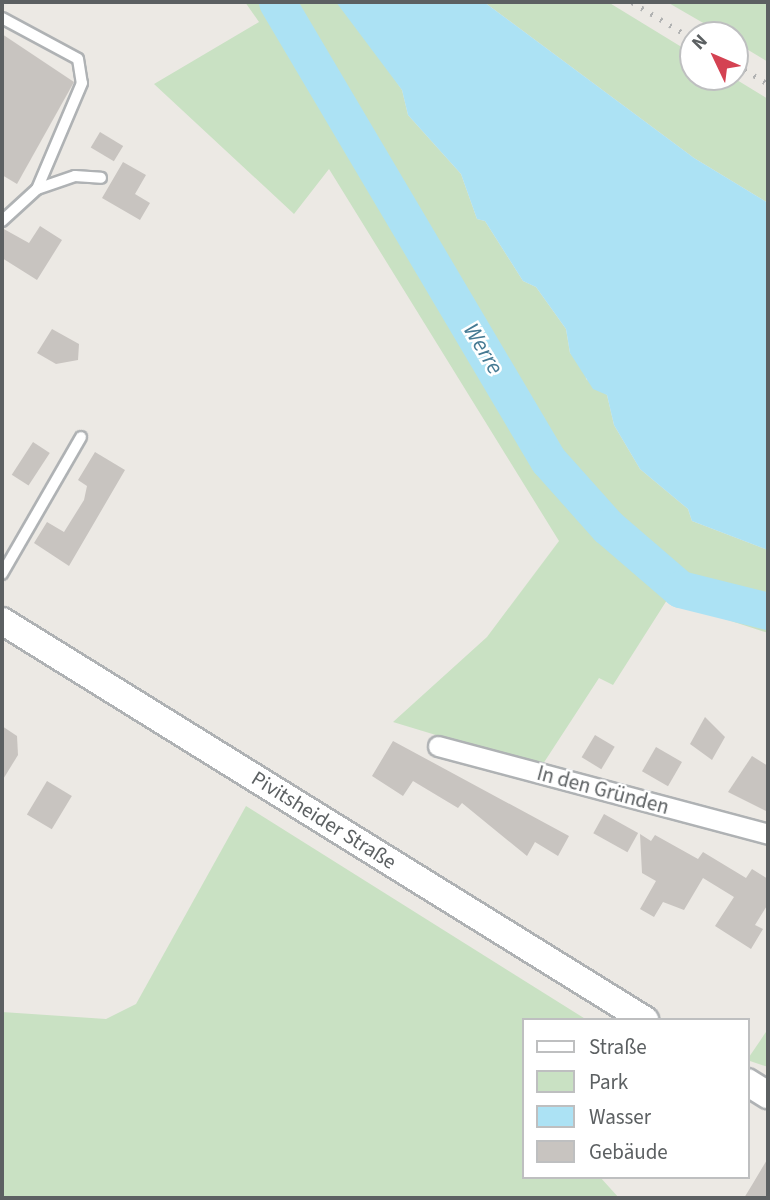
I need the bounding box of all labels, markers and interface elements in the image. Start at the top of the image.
north arrow [679,21,749,91]
text: N [686,29,714,56]
water label: Werre [457,318,509,380]
street label: In den Gründen [534,760,672,820]
street label: Pivitsheider Straße [247,765,401,875]
legend [522,1018,749,1179]
text: Straße [589,1032,647,1062]
text: Park [589,1067,628,1097]
text: Wasser [589,1102,651,1132]
text: Gebäude [589,1137,668,1167]

